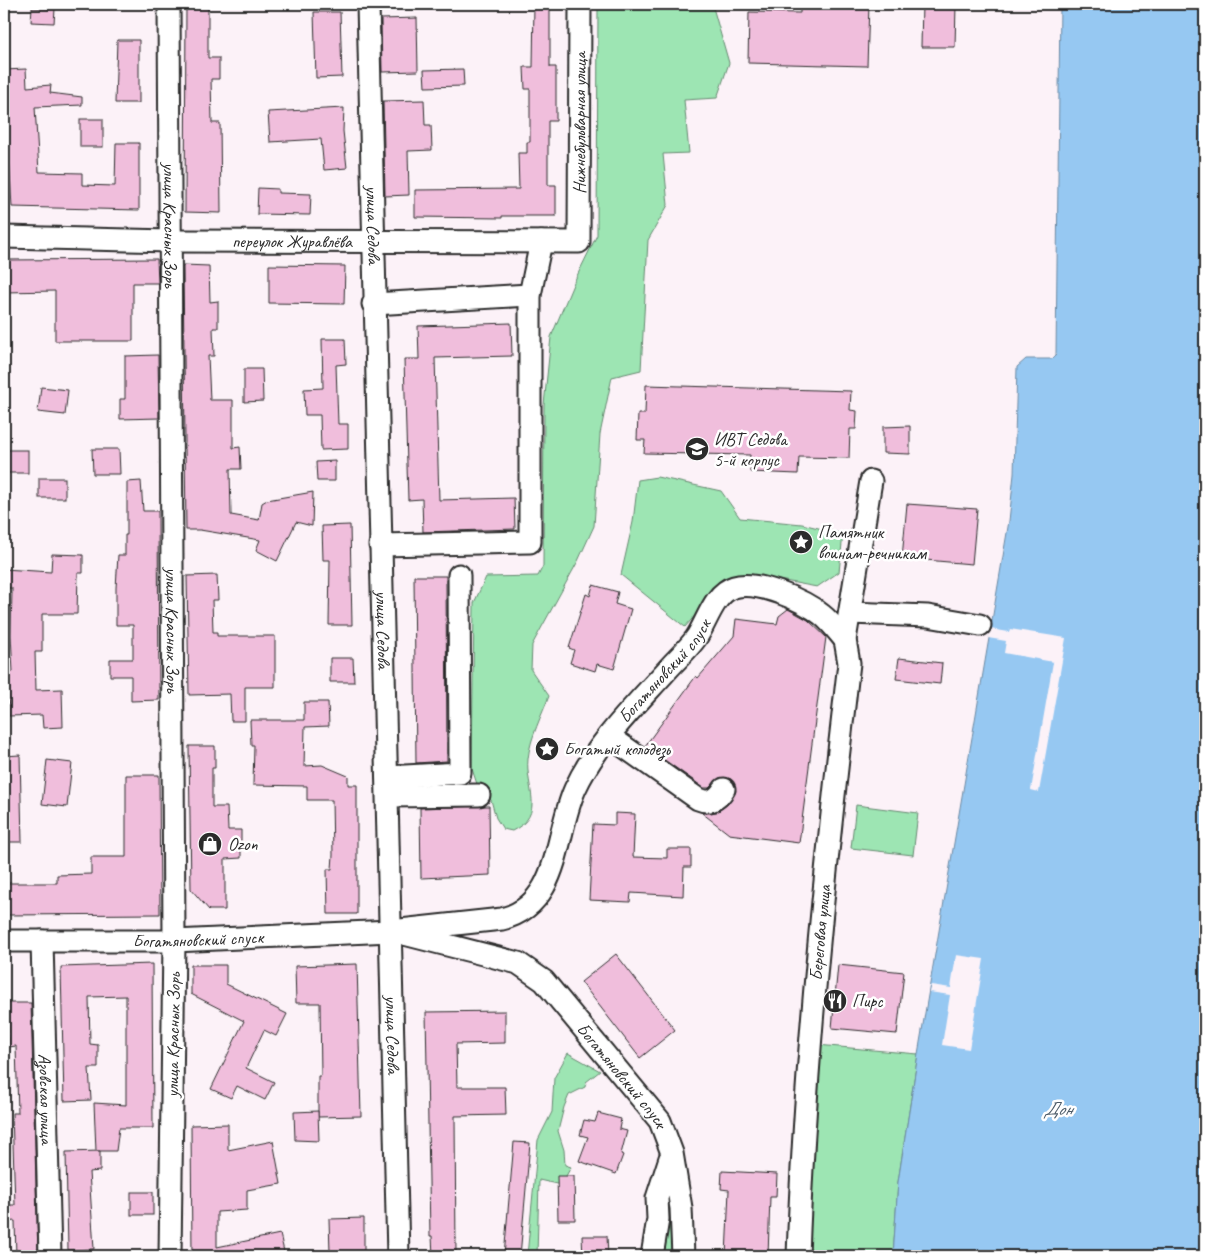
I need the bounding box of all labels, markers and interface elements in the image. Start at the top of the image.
street label: Нижнебульварная улица [568,50,591,194]
street label: улица Красных Зорь [159,162,182,289]
street label: улица Седова [361,184,385,266]
street label: переулок Журавлёва [232,230,353,252]
place label: ИВТ Седова 5-й корпус [714,428,788,471]
school or university icon: ИВТ Седова 5-й корпус [684,436,710,462]
place label: Памятник воинам-речникам [818,521,928,564]
place icon: Памятник воинам-речникам [788,529,814,555]
street label: улица Красных Зорь [161,567,184,694]
street label: улица Седова [371,589,395,671]
street label: Богатяновский спуск [614,614,716,727]
place icon: Богатый колодезь [534,736,560,762]
place label: Богатый колодезь [564,738,671,761]
shop icon: Ozon [197,831,223,857]
place label: Ozon [228,833,258,855]
street label: Береговая улица [805,882,836,981]
street label: Богатяновский спуск [133,926,266,952]
street label: улица Красных Зорь [161,971,185,1099]
restaurant icon: Пирс [822,988,848,1014]
place label: Пирс [852,990,883,1012]
street label: улица Седова [381,994,405,1076]
street label: Богатяновский спуск [572,1018,673,1133]
street label: Азовская улица [33,1053,58,1146]
water label: Дон [1043,1097,1075,1121]

